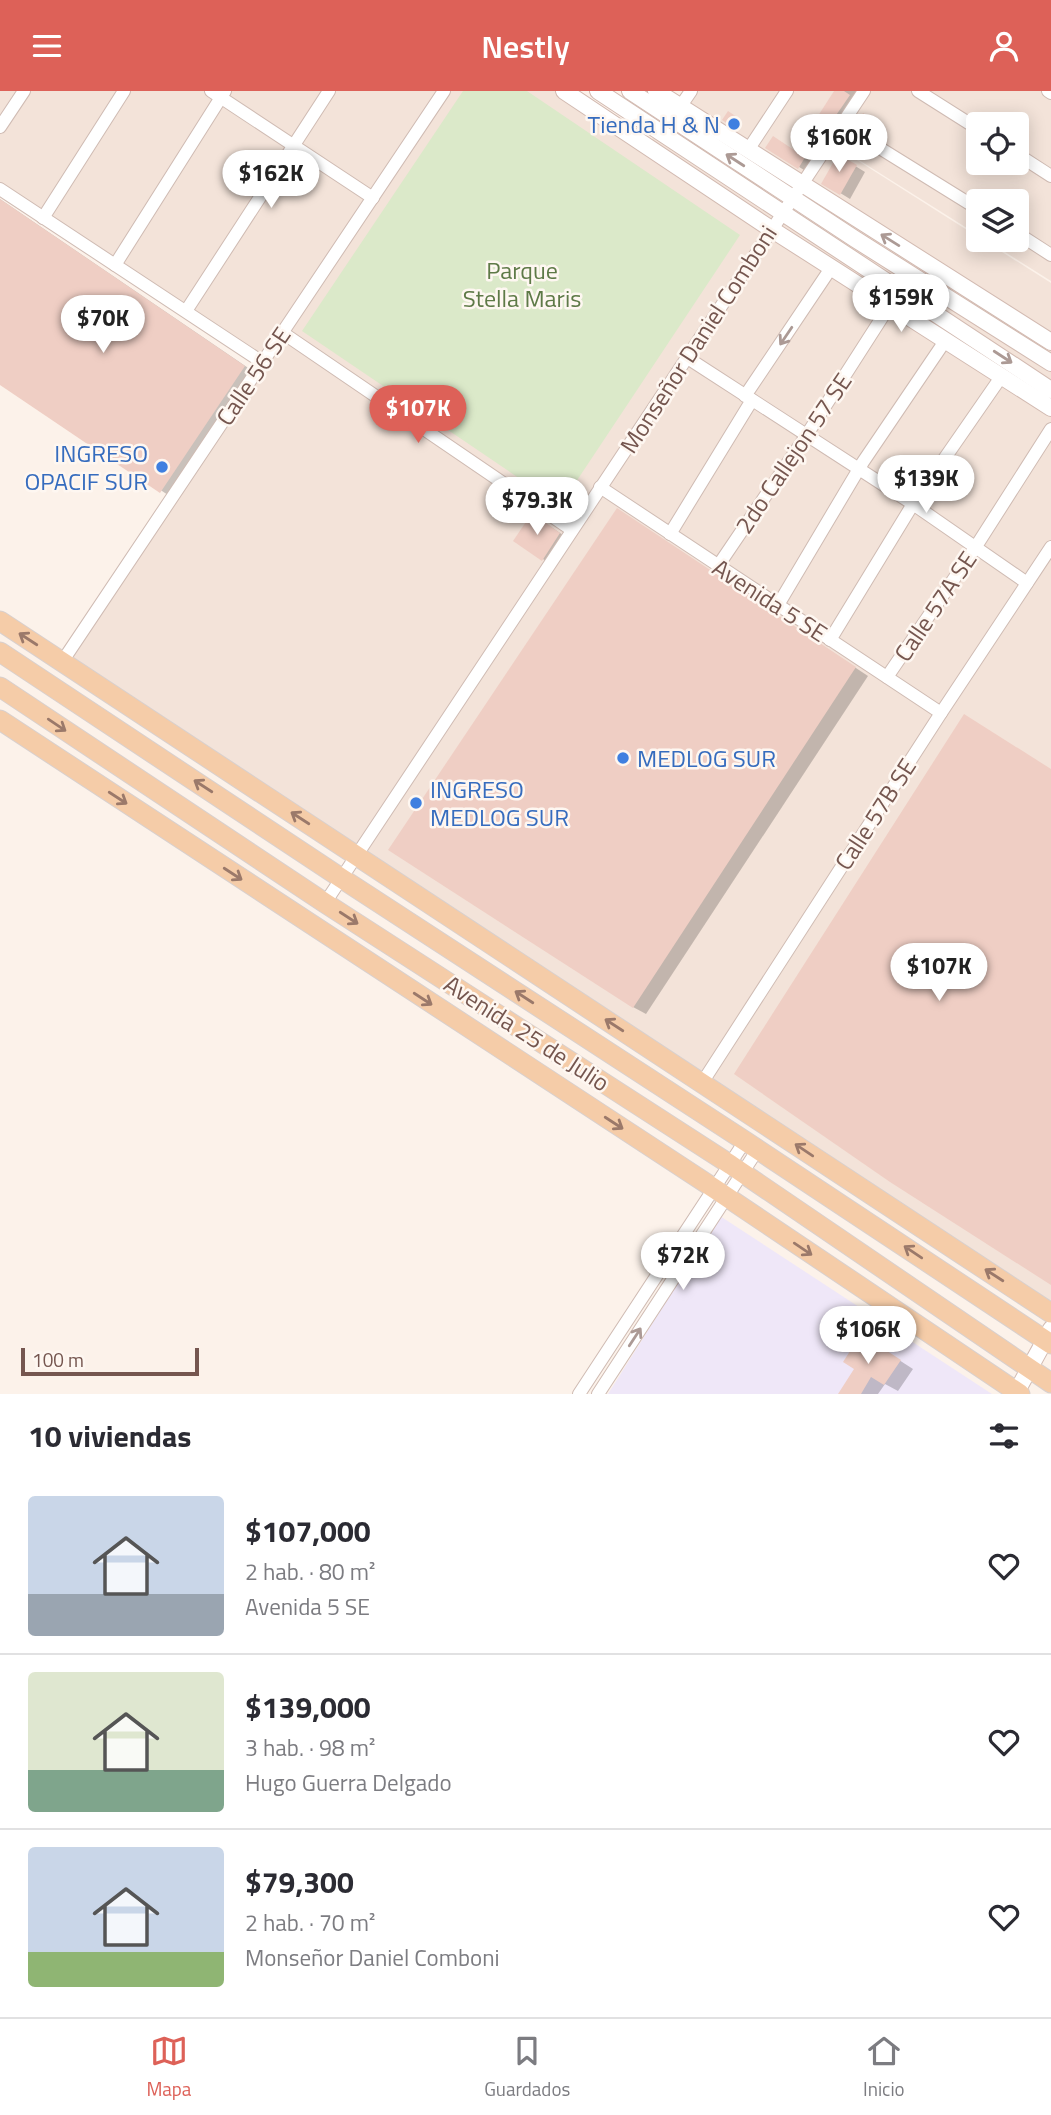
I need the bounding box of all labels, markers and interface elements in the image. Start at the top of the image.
text: Nestly [481,22,570,70]
icon: menu [28,27,66,65]
icon: person [985,27,1023,65]
place label: Tienda H & N [588,106,720,142]
map controls [966,112,1029,252]
button: locate [966,112,1029,175]
pin: $160K [790,115,888,174]
marker: Tienda H & N [726,116,742,132]
text: $160K [806,119,872,154]
pin: $162K [222,151,320,210]
one-way arrow [725,152,745,166]
text: $162K [238,155,304,190]
button: layers [966,189,1029,252]
street label: Monseñor Daniel Comboni [611,218,785,460]
one-way arrow [880,233,900,247]
park label: Parque Stella Maris [463,252,581,316]
pin: $159K [852,275,950,334]
text: $159K [868,279,934,314]
pin: $70K [62,295,144,355]
text: $70K [77,300,129,335]
street label: Calle 56 SE [207,320,299,432]
one-way arrow [778,326,793,345]
one-way arrow [992,351,1012,365]
street label: 2do Callejon 57 SE [726,365,860,541]
pin: $107K [369,385,467,445]
text: $107K [385,390,451,425]
place label: INGRESO OPACIF SUR [25,435,148,499]
pin: $139K [877,455,975,515]
marker: INGRESO OPACIF SUR [154,459,170,475]
text: $139K [893,460,959,495]
pin: $79.3K [480,477,594,537]
text: $79.3K [501,482,573,517]
street label: Calle 57A SE [885,544,985,668]
street label: Avenida 5 SE [705,549,835,651]
one-way arrow [18,632,38,646]
one-way arrow [47,718,66,732]
place label: MEDLOG SUR [637,740,776,776]
marker: MEDLOG SUR [615,750,631,766]
street label: Calle 57B SE [825,751,925,877]
place label: INGRESO MEDLOG SUR [430,771,569,835]
one-way arrow [194,779,213,793]
one-way arrow [108,791,127,806]
marker: INGRESO MEDLOG SUR [408,795,424,811]
one-way arrow [290,811,310,825]
one-way arrow [223,867,242,881]
one-way arrow [339,911,358,925]
pin: $107K [890,943,988,1003]
text: $107K [906,948,972,983]
street label: Avenida 25 de Julio [437,966,617,1100]
one-way arrow [515,989,534,1004]
one-way arrow [413,992,432,1006]
one-way arrow [605,1018,624,1032]
one-way arrow [603,1117,623,1131]
one-way arrow [795,1143,814,1157]
pin: $72K [642,1233,724,1292]
text: $72K [657,1237,709,1272]
one-way arrow [793,1242,813,1256]
one-way arrow [903,1245,923,1259]
one-way arrow [985,1268,1004,1282]
pin: $106K [819,1307,917,1366]
text: $106K [835,1311,901,1346]
one-way arrow [628,1327,642,1347]
scale bar [21,1345,200,1377]
text: 100 m [32,1345,84,1374]
text: 10 viviendas [28,1413,191,1459]
icon: filters [985,1417,1023,1455]
text: $107,000 [245,1508,371,1554]
icon: home [84,1524,168,1608]
icon: heart [985,1547,1023,1585]
text: 2 hab. · 80 m² [245,1554,375,1589]
text: Avenida 5 SE [245,1589,370,1624]
text: $139,000 [245,1684,371,1730]
icon: home [84,1700,168,1784]
icon: heart [985,1723,1023,1761]
text: 3 hab. · 98 m² [245,1730,375,1765]
text: Hugo Guerra Delgado [245,1765,452,1800]
text: $79,300 [245,1859,354,1905]
icon: home [84,1875,168,1959]
icon: heart [985,1898,1023,1936]
text: 2 hab. · 70 m² [245,1905,375,1940]
text: Monseñor Daniel Comboni [245,1940,500,1975]
tab: Mapa [146,2032,191,2103]
tab: Guardados [484,2032,570,2103]
tab: Inicio [863,2032,905,2103]

